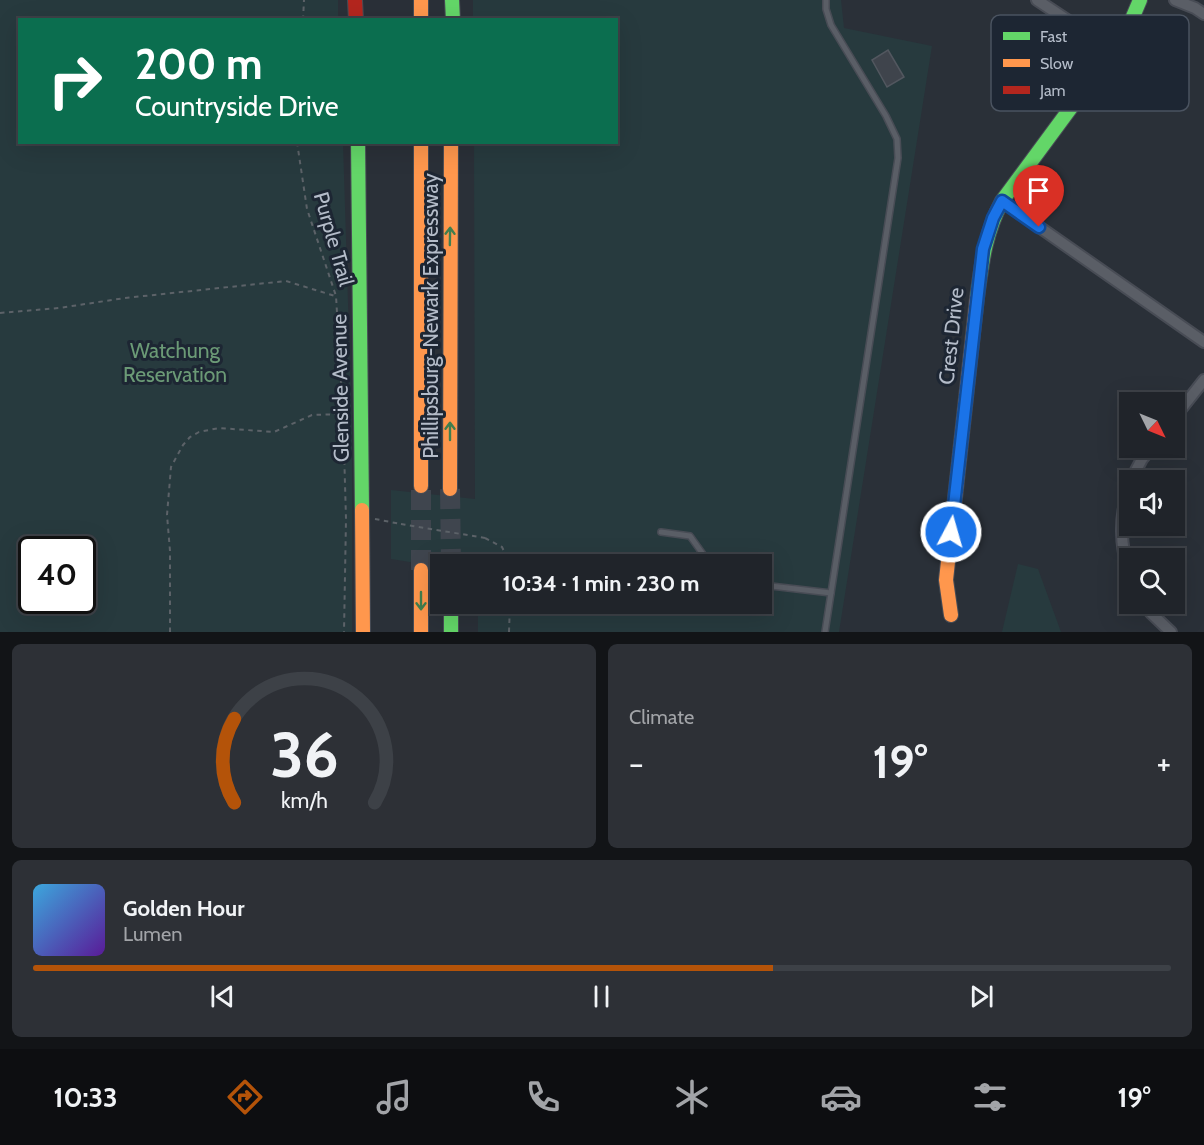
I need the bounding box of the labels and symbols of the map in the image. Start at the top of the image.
legend [991,15,1189,111]
text: Fast [1040,27,1068,46]
text: Slow [1040,54,1074,73]
text: Jam [1039,81,1066,100]
pin [1013,165,1064,227]
street label: Phillipsburg-Newark Expressway [418,173,443,459]
street label: Purple Trail [309,189,359,289]
one-way arrow [445,226,456,246]
street label: Crest Drive [933,286,969,386]
street label: Glenside Avenue [326,313,354,462]
park label: Watchung Reservation [123,338,227,387]
north arrow [1119,392,1185,458]
one-way arrow [444,421,456,441]
position arrow [919,500,983,564]
speed limit sign: 40 [18,536,96,614]
one-way arrow [415,590,427,610]

